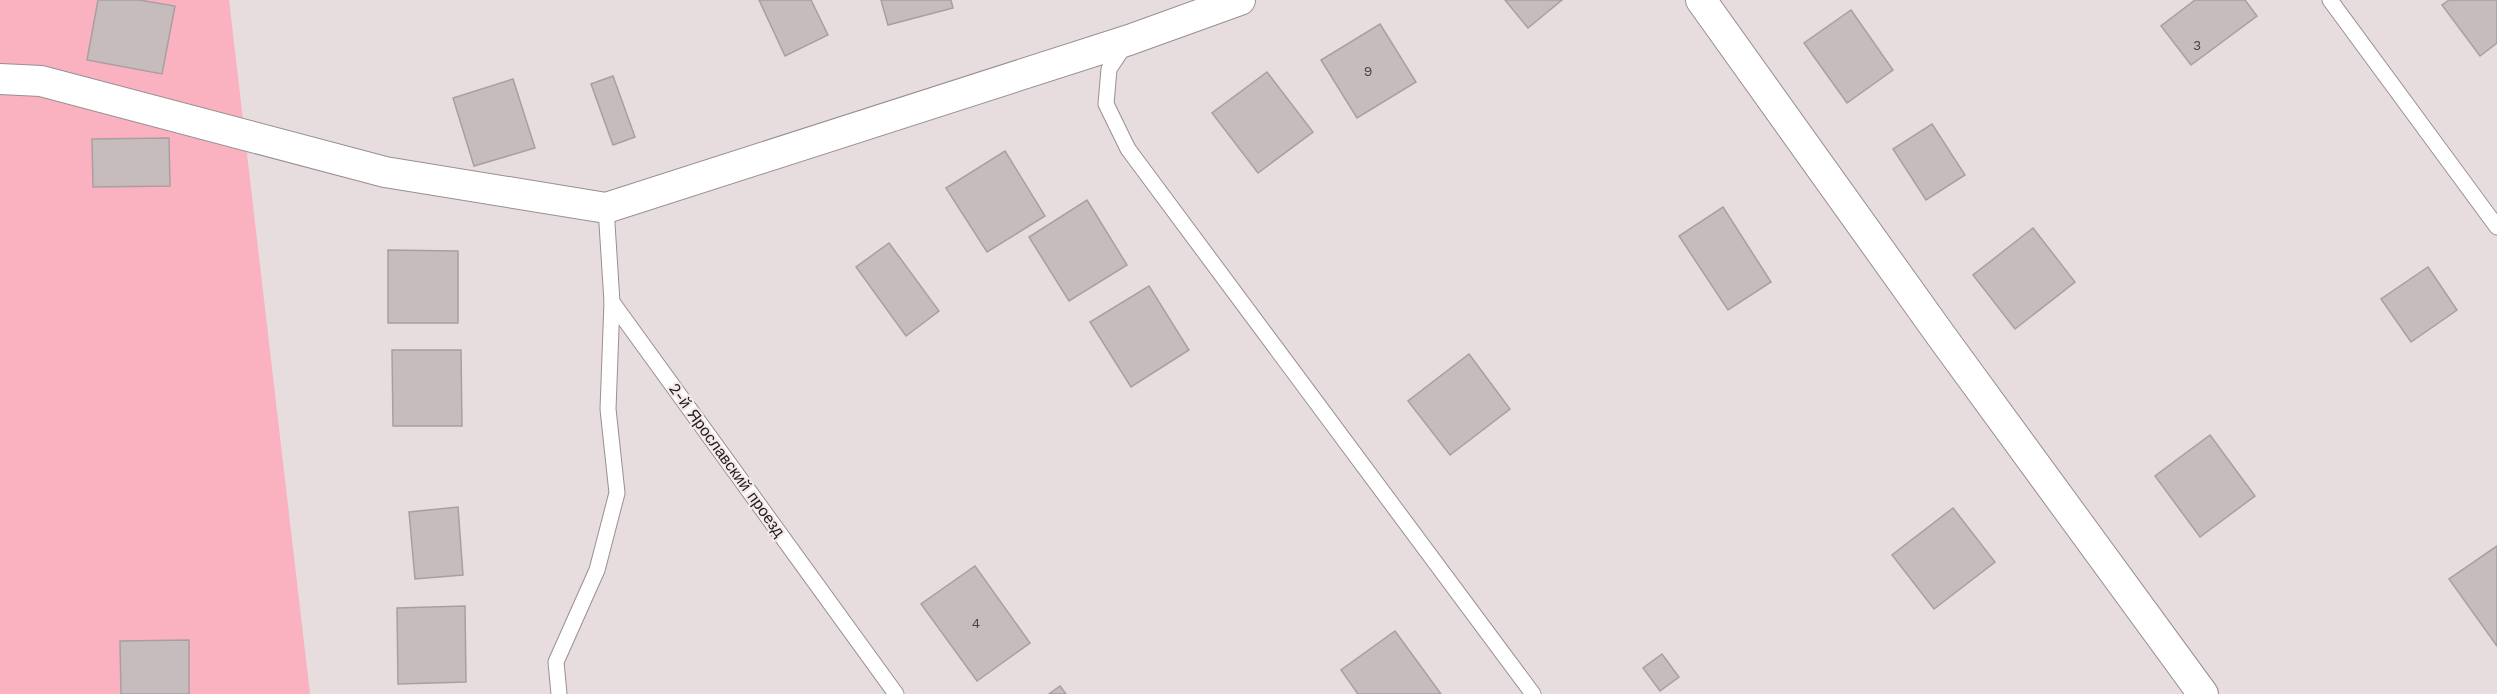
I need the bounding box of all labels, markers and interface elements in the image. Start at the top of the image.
house number: 3 [2193,37,2201,53]
house number: 9 [1364,63,1372,79]
street label: 2-й Ярославский проезд [665,380,789,541]
house number: 4 [972,615,980,631]

